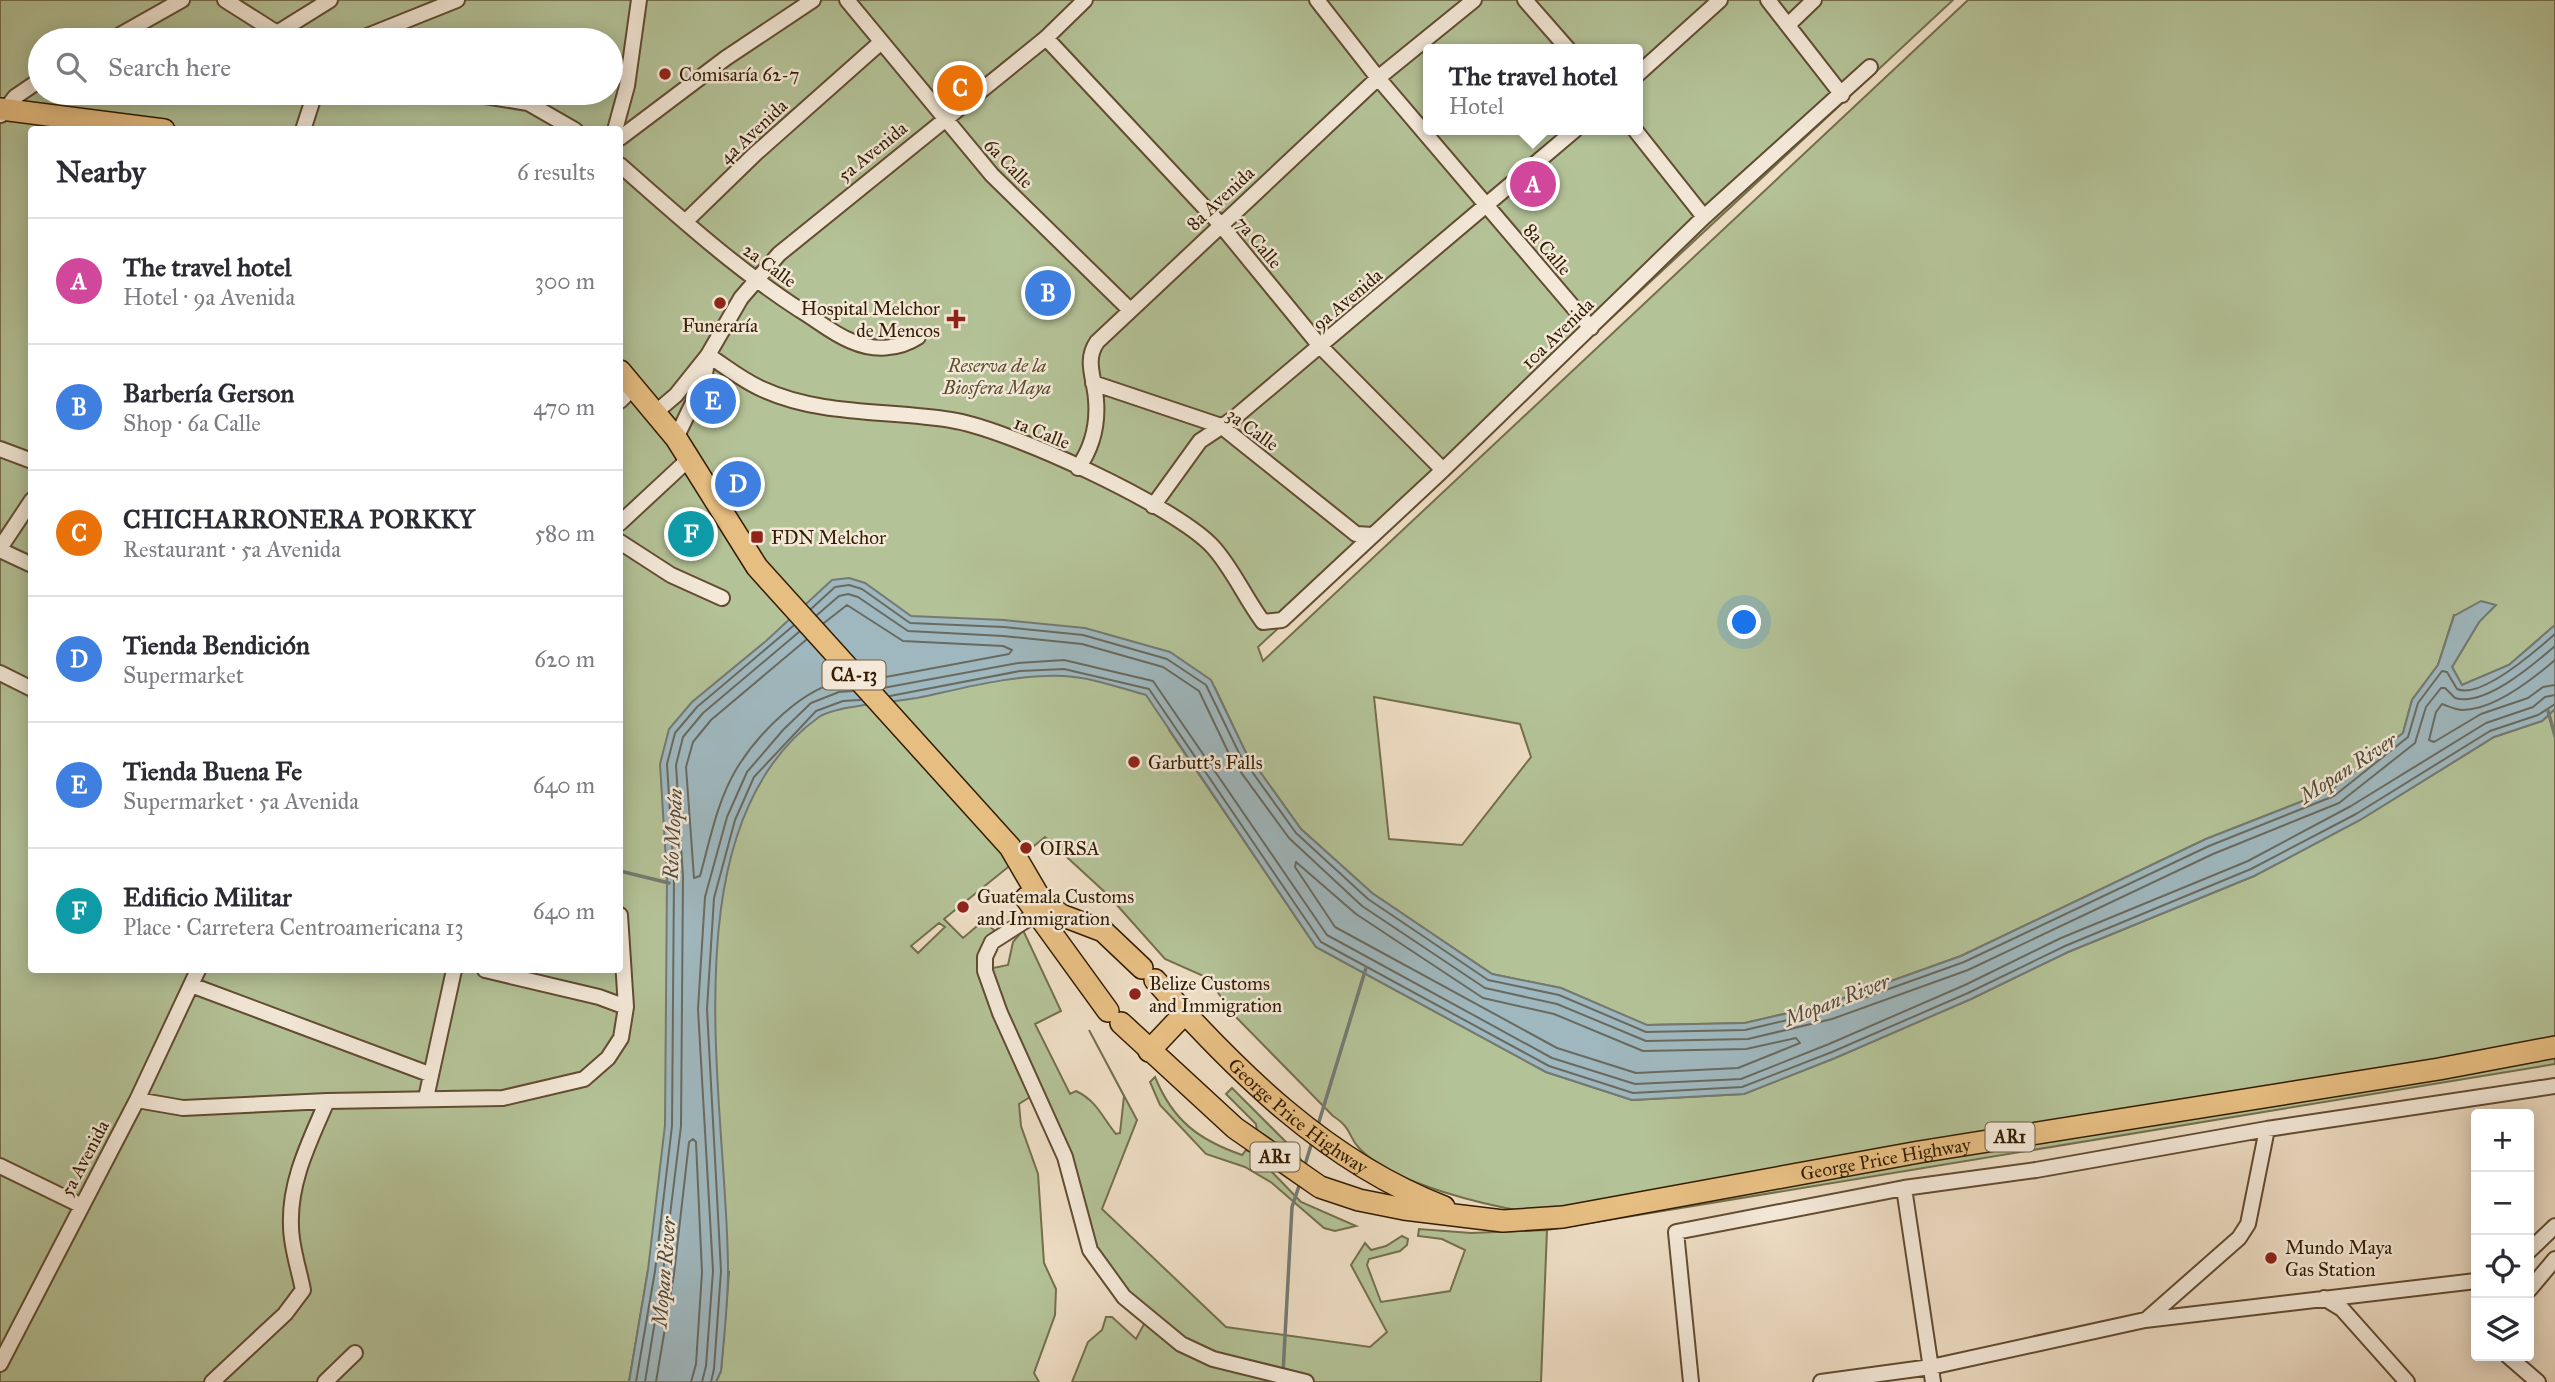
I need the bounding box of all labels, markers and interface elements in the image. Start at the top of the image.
search box [28,28,623,105]
popup [1423,44,1643,135]
icon: search [52,48,90,86]
text: Search here [108,51,231,83]
text: The travel hotel [1449,60,1617,92]
pin: C [937,62,983,114]
place label: Comisaría 62-7 [679,63,799,86]
marker: Comisaría 62-7 [657,66,673,82]
text: Hotel [1449,92,1504,120]
street label: 4a Avenida [715,93,793,169]
street label: 5a Avenida [833,116,912,186]
street label: 6a Calle [979,133,1038,193]
text: Nearby [56,154,146,190]
text: 6 results [517,158,595,186]
pin: A [1510,158,1556,210]
street label: 8a Avenida [1182,161,1260,235]
street label: 7a Calle [1230,211,1287,273]
street label: 8a Calle [1519,219,1576,280]
street label: 2a Calle [738,238,801,293]
text: The travel hotel [123,251,292,283]
street label: 9a Avenida [1308,263,1388,335]
text: A [71,267,87,295]
text: 300 m [535,267,595,295]
pin: B [1025,267,1071,319]
text: Hotel · 9a Avenida [123,283,295,311]
street label: 10a Avenida [1516,292,1599,374]
marker: Funeraría [712,295,728,311]
place label: Hospital Melchor de Mencos [801,297,941,342]
marker: Hospital Melchor de Mencos [946,309,966,329]
place label: Funeraría [682,314,759,337]
park label: Reserva de la Biosfera Maya [942,354,1051,399]
pin: E [690,375,736,427]
text: Barbería Gerson [123,377,294,409]
text: B [71,393,87,421]
text: 470 m [533,393,595,421]
street label: 3a Calle [1222,403,1283,456]
text: Shop · 6a Calle [123,409,261,437]
street label: 1a Calle [1010,411,1073,454]
pin: D [715,458,761,510]
text: CHICHARRONERA PORKKY [123,503,475,535]
pin: F [668,508,714,560]
text: C [71,519,87,547]
text: 580 m [534,519,595,547]
place label: FDN Melchor [771,526,887,549]
marker: FDN Melchor [749,529,765,545]
text: Restaurant · 5a Avenida [123,535,341,563]
your location [1727,605,1761,639]
text: Tienda Bendición [123,629,310,661]
text: D [70,645,88,673]
text: 620 m [534,645,595,673]
road number: CA-13 [822,660,886,690]
text: Supermarket [123,661,244,689]
water label: Mopan River [2293,726,2403,810]
place label: Garbutt's Falls [1148,751,1263,774]
marker: Garbutt's Falls [1126,754,1142,770]
text: Tienda Buena Fe [123,755,302,787]
text: E [71,771,87,799]
text: 640 m [533,771,595,799]
text: Supermarket · 5a Avenida [123,787,359,815]
water label: Río Mopán [658,788,688,881]
place label: OIRSA [1040,837,1100,860]
marker: OIRSA [1018,840,1034,856]
text: Edificio Militar [123,881,292,913]
place label: Guatemala Customs and Immigration [977,885,1134,931]
text: F [71,897,87,925]
text: 640 m [533,897,595,925]
marker: Guatemala Customs and Immigration [955,899,971,915]
text: Place · Carretera Centroamericana 13 [123,913,464,941]
water label: Mopan River [1779,968,1895,1033]
place label: Belize Customs and Immigration [1149,972,1282,1018]
marker: Belize Customs and Immigration [1127,986,1143,1002]
street label: George Price Highway [1223,1053,1373,1179]
map controls [2471,1109,2534,1361]
button: + [2471,1109,2534,1172]
street label: 5a Avenida [55,1115,114,1200]
road number: AR1 [1986,1122,2035,1152]
street label: George Price Highway [1798,1133,1973,1185]
road number: AR1 [1250,1142,1300,1172]
button: − [2471,1172,2534,1235]
water label: Mopan River [646,1214,682,1330]
button: locate [2471,1235,2534,1298]
place label: Mundo Maya Gas Station [2285,1236,2393,1281]
marker: Mundo Maya Gas Station [2263,1250,2279,1266]
button: layers [2471,1298,2534,1361]

